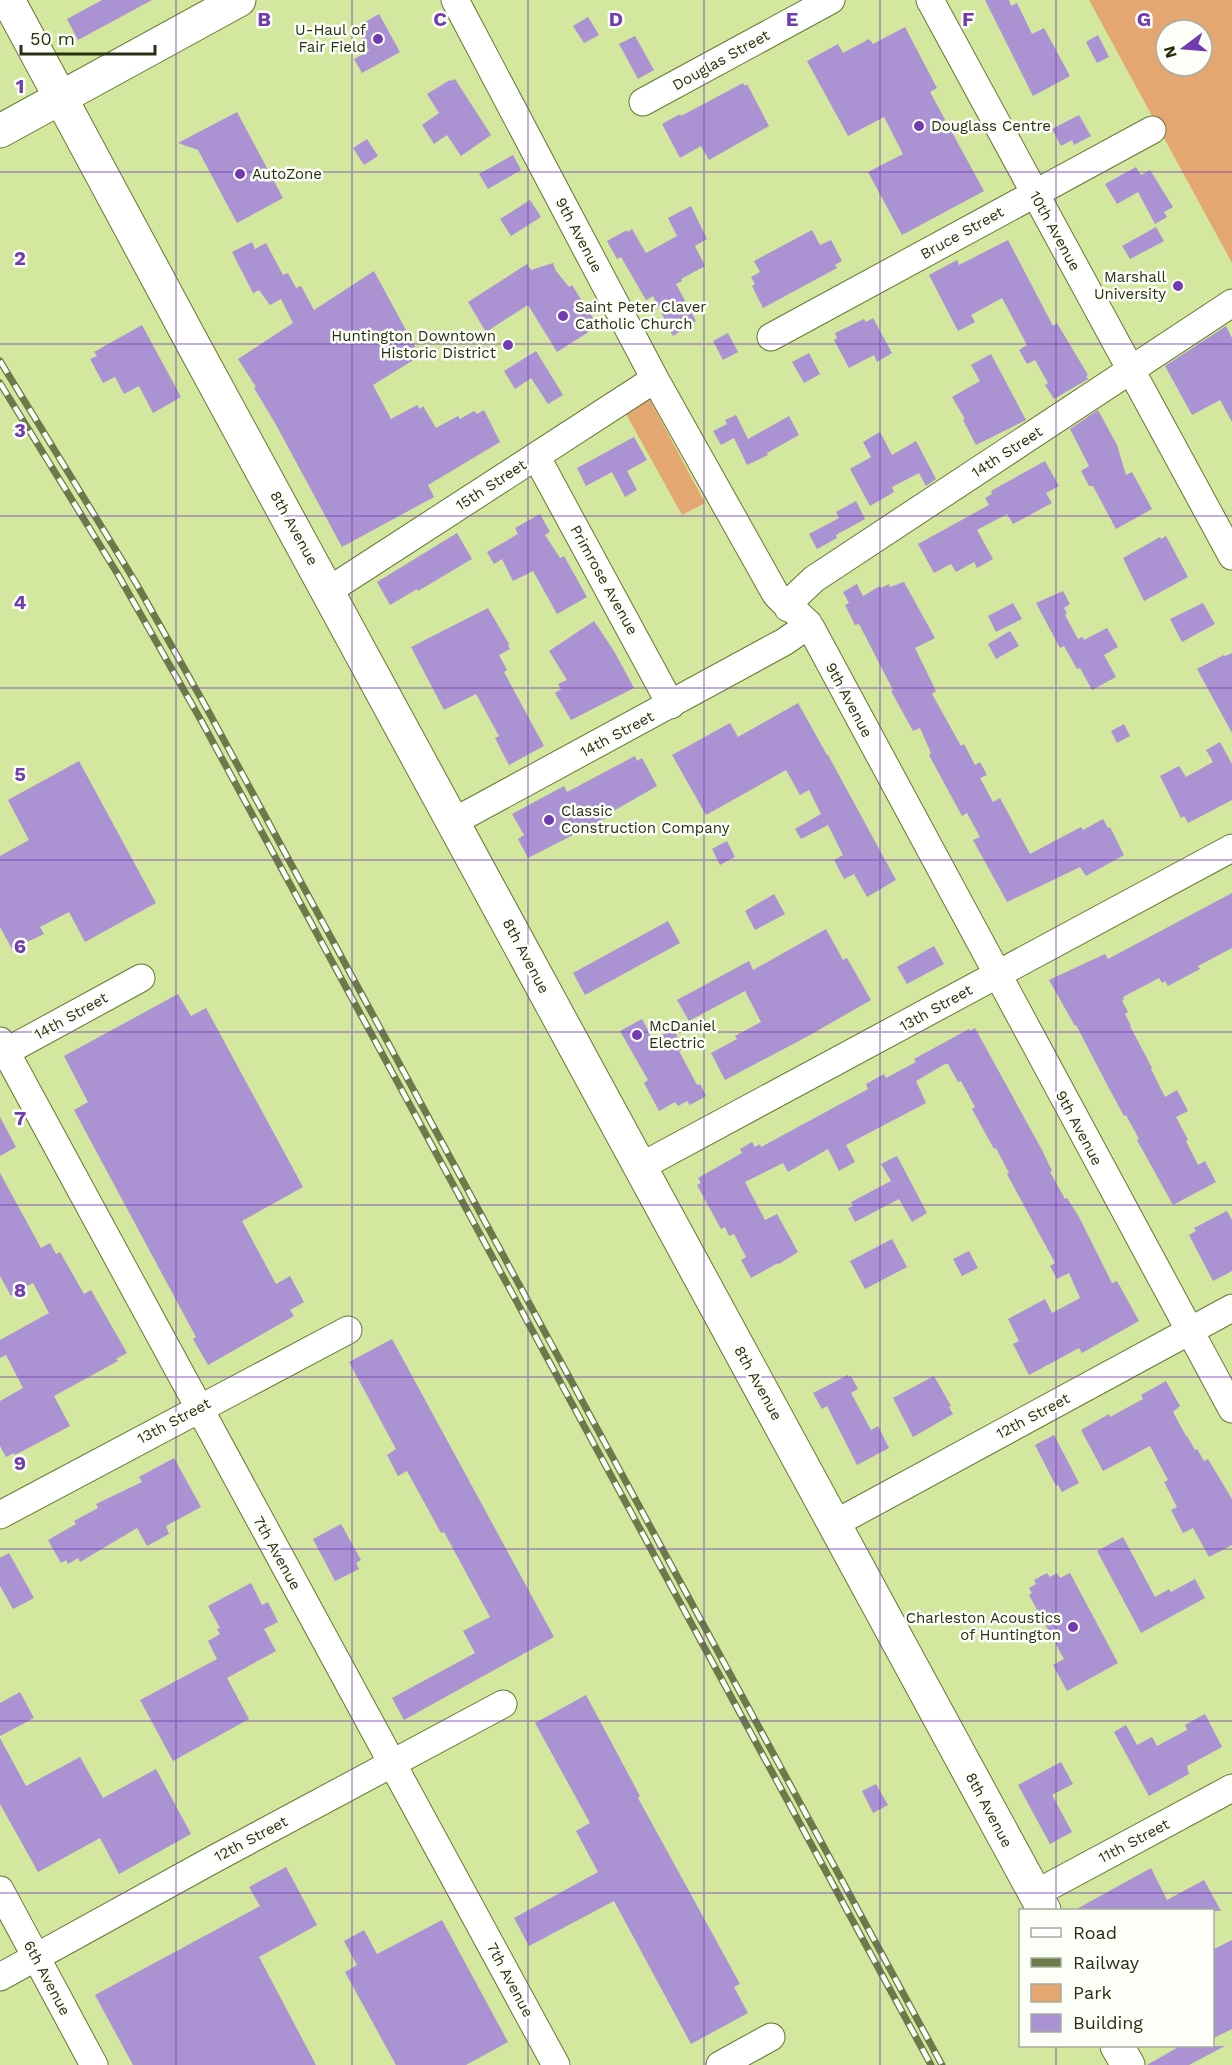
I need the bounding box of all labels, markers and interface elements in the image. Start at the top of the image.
text: B [257,7,271,31]
text: C [433,7,447,31]
text: D [609,7,623,31]
text: E [786,7,798,31]
text: F [962,7,974,31]
text: G [1137,7,1151,31]
scale bar [21,18,154,56]
north arrow [1154,18,1214,78]
place label: U-Haul of Fair Field [295,21,366,56]
street label: Douglas Street [669,26,773,94]
text: 50 m [30,28,75,49]
marker: U-Haul of Fair Field [371,32,385,46]
text: N [1159,44,1181,60]
text: 1 [16,74,24,98]
place label: Douglass Centre [931,117,1051,135]
marker: Douglass Centre [912,119,926,133]
place label: AutoZone [252,165,322,183]
marker: AutoZone [233,167,247,181]
street label: 10th Avenue [1026,188,1084,274]
street label: 9th Avenue [552,194,606,276]
street label: Bruce Street [917,202,1007,263]
text: 2 [14,246,26,270]
place label: Marshall University [1094,268,1166,303]
marker: Marshall University [1171,279,1185,293]
place label: Saint Peter Claver Catholic Church [575,298,707,333]
marker: Saint Peter Claver Catholic Church [556,309,570,323]
place label: Huntington Downtown Historic District [331,327,497,362]
marker: Huntington Downtown Historic District [501,338,515,352]
text: 3 [14,418,26,442]
street label: 14th Street [968,422,1046,482]
street label: 15th Street [452,455,530,514]
street label: 8th Avenue [266,488,322,568]
street label: Primrose Avenue [566,522,642,638]
text: 4 [14,590,27,614]
street label: 9th Avenue [822,659,876,741]
street label: 14th Street [577,707,658,761]
text: 5 [14,762,26,786]
place label: Classic Construction Company [561,802,730,837]
marker: Classic Construction Company [542,813,556,827]
street label: 8th Avenue [499,915,553,997]
text: 6 [14,934,26,958]
street label: 13th Street [896,980,976,1035]
street label: 14th Street [31,988,111,1043]
place label: McDaniel Electric [649,1017,716,1052]
marker: McDaniel Electric [630,1028,644,1042]
street label: 9th Avenue [1052,1087,1106,1169]
text: 7 [14,1106,26,1130]
text: 8 [14,1278,26,1302]
street label: 8th Avenue [730,1343,786,1423]
street label: 12th Street [993,1389,1073,1443]
street label: 13th Street [134,1394,214,1448]
text: 9 [14,1451,26,1475]
street label: 7th Avenue [249,1513,305,1593]
place label: Charleston Acoustics of Huntington [906,1609,1061,1644]
marker: Charleston Acoustics of Huntington [1066,1620,1080,1634]
street label: 8th Avenue [962,1769,1016,1851]
street label: 12th Street [211,1812,291,1866]
street label: 11th Street [1096,1815,1173,1867]
legend [1019,1909,1214,2047]
text: Road [1073,1922,1117,1943]
street label: 6th Avenue [20,1937,74,2019]
street label: 7th Avenue [483,1940,537,2020]
text: Railway [1073,1952,1140,1973]
text: Park [1073,1982,1112,2003]
text: Building [1073,2012,1143,2033]

